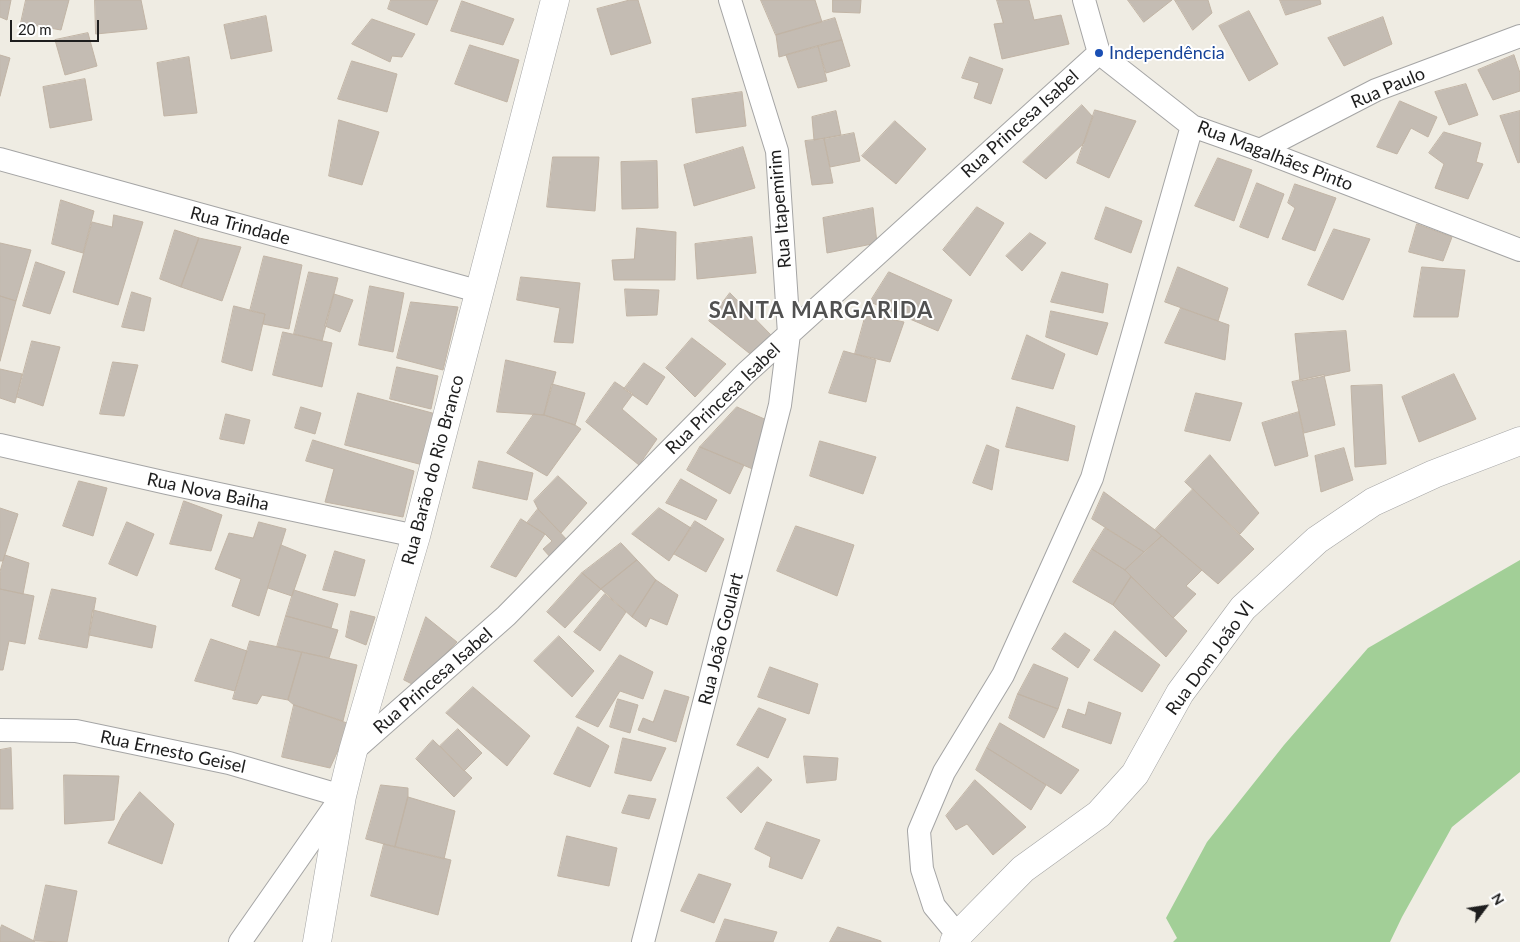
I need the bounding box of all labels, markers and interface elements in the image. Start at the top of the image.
scale bar [12,10,101,42]
text: 20 m [18,20,52,38]
place label: Independência [1109,42,1225,64]
marker: Independência [1093,47,1105,59]
street label: Rua Paulo [1348,63,1428,113]
street label: Rua Princesa Isabel [957,66,1083,182]
street label: Rua Magalhães Pinto [1194,116,1356,196]
street label: Rua Itapemirim [764,149,796,269]
street label: Rua Trindade [188,202,292,250]
district label: SANTA MARGARIDA [707,298,935,324]
street label: Rua Princesa Isabel [661,339,785,459]
street label: Rua Barão do Rio Branco [397,373,469,567]
street label: Rua Nova Baiha [145,469,271,515]
street label: Rua João Goulart [694,571,748,707]
street label: Rua Dom João VI [1161,597,1259,719]
street label: Rua Princesa Isabel [369,623,497,739]
street label: Rua Ernesto Geisel [98,726,248,778]
north arrow [1460,882,1510,932]
text: N [1488,890,1508,908]

